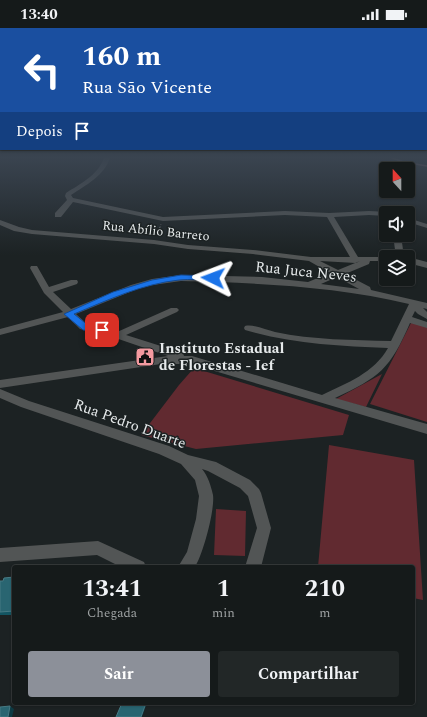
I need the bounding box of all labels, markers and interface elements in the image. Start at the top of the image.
text: 13:40 [20,3,58,26]
text: 160 m [82,35,161,78]
icon: left [16,44,68,96]
text: Rua São Vicente [82,74,212,101]
text: Depois [16,120,63,143]
icon: arrive [71,120,93,142]
north arrow [379,162,415,198]
map controls [379,162,415,286]
button: sound [379,206,415,242]
street label: Rua Abílio Barreto [101,215,211,247]
button: layers [379,250,415,286]
street label: Rua Juca Neves [254,255,358,289]
position arrow [192,257,234,299]
pin [85,313,119,347]
icon: arrive [91,319,113,341]
place label: Instituto Estadual de Florestas - Ief [159,337,285,377]
public building icon: Instituto Estadual de Florestas - Ief [134,346,156,368]
street label: Rua Pedro Duarte [71,393,189,455]
text: 13:41 [82,571,142,607]
text: 1 [217,571,230,607]
text: 210 [305,571,345,607]
text: Chegada [87,603,137,623]
text: min [212,603,235,623]
text: m [319,603,330,623]
button: Sair [28,651,210,697]
button: Compartilhar [218,651,399,697]

